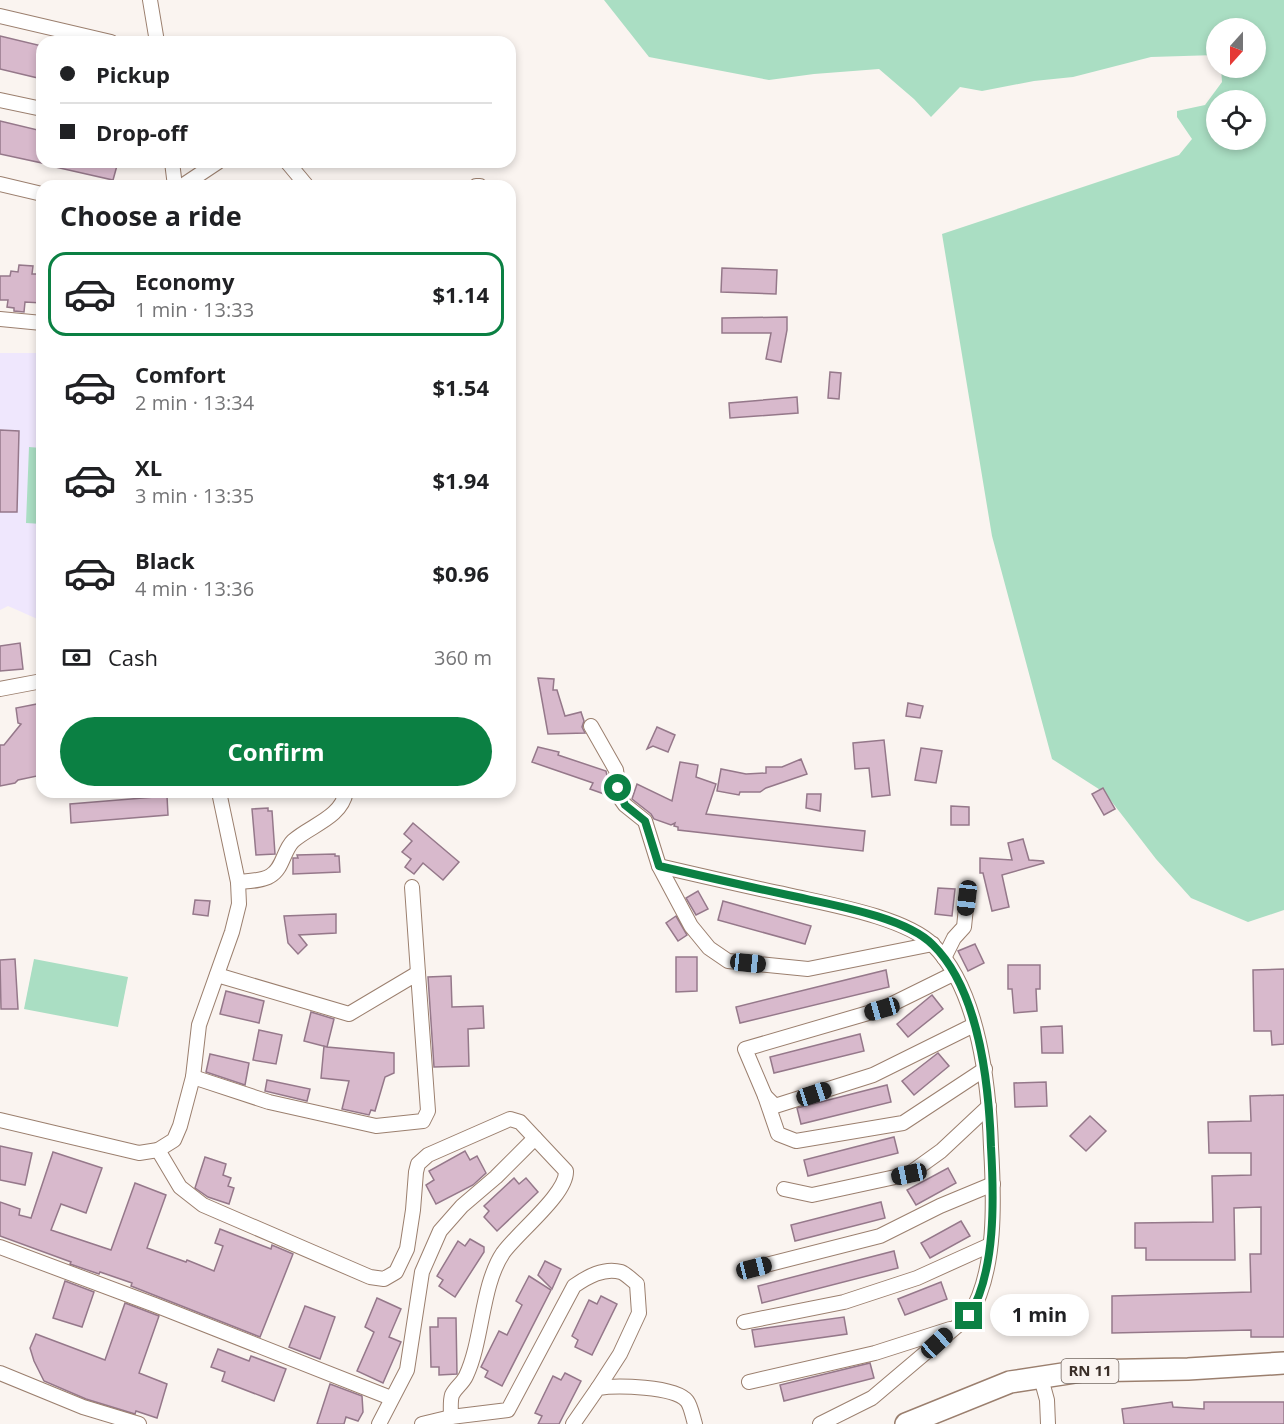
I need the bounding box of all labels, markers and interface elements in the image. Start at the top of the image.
north arrow [1206,18,1266,78]
map controls [1206,18,1266,150]
text: Pickup [96,59,170,89]
button: locate [1206,90,1266,150]
text: Drop-off [96,117,188,147]
text: Choose a ride [60,197,242,234]
text: Economy [135,266,234,296]
icon: car [63,267,117,321]
text: $1.14 [432,279,489,309]
text: 1 min · 13:33 [135,296,254,323]
text: Comfort [135,359,226,389]
icon: car [63,360,117,414]
text: $1.54 [432,372,489,402]
text: 2 min · 13:34 [135,389,254,416]
text: XL [135,452,162,482]
icon: car [63,453,117,507]
text: $1.94 [432,465,489,495]
text: 3 min · 13:35 [135,482,254,509]
text: Black [135,545,195,575]
icon: car [63,546,117,600]
text: $0.96 [432,558,489,588]
text: 4 min · 13:36 [135,575,254,602]
icon: cash [60,641,93,674]
text: Cash [108,642,158,672]
text: 360 m [434,644,492,671]
button: Confirm [60,717,492,786]
route start [604,774,631,801]
car [956,879,978,917]
car [729,952,767,974]
car [862,995,902,1023]
car [794,1080,834,1108]
car [890,1161,928,1187]
car [734,1255,774,1281]
callout: 1 min [990,1295,1089,1337]
text: 1 min [1012,1301,1067,1328]
route end [955,1302,982,1329]
car [918,1324,956,1362]
road number: RN 11 [1062,1359,1118,1383]

